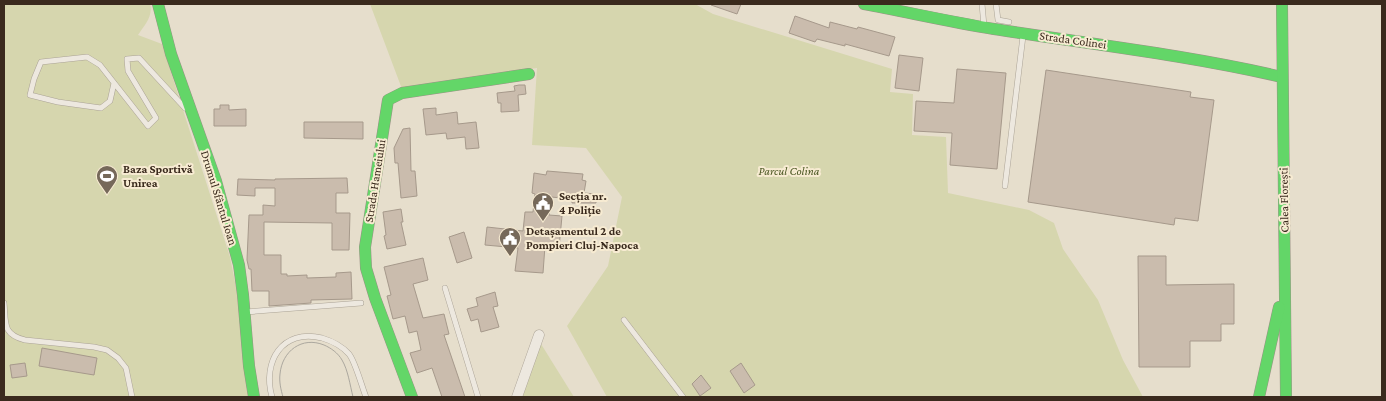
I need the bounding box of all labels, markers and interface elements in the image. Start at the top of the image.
street label: Strada Colinei [1039,28,1107,52]
street label: Strada Hameiului [362,139,388,223]
street label: Drumul Sfântul Ioan [198,149,240,248]
place label: Baza Sportivă Unirea [123,162,193,190]
sports icon: Baza Sportivă Unirea [95,164,119,195]
park label: Parcul Colina [759,164,820,178]
street label: Calea Florești [1276,167,1293,233]
place label: Secția nr. 4 Poliție [559,189,607,217]
public building icon: Secția nr. 4 Poliție [531,191,555,222]
place label: Detașamentul 2 de Pompieri Cluj-Napoca [526,224,639,252]
public building icon: Detașamentul 2 de Pompieri Cluj-Napoca [498,226,522,257]

